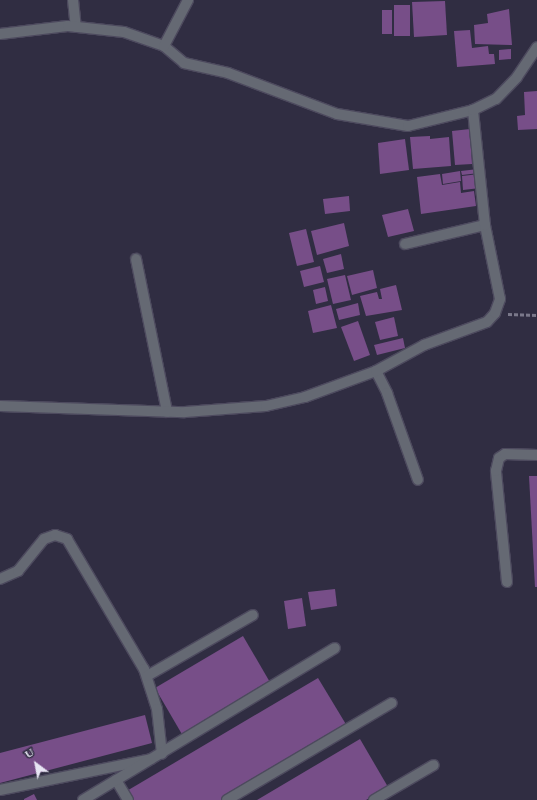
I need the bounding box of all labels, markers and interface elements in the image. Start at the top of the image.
north arrow [16,744,56,784]
text: U [21,744,38,763]

